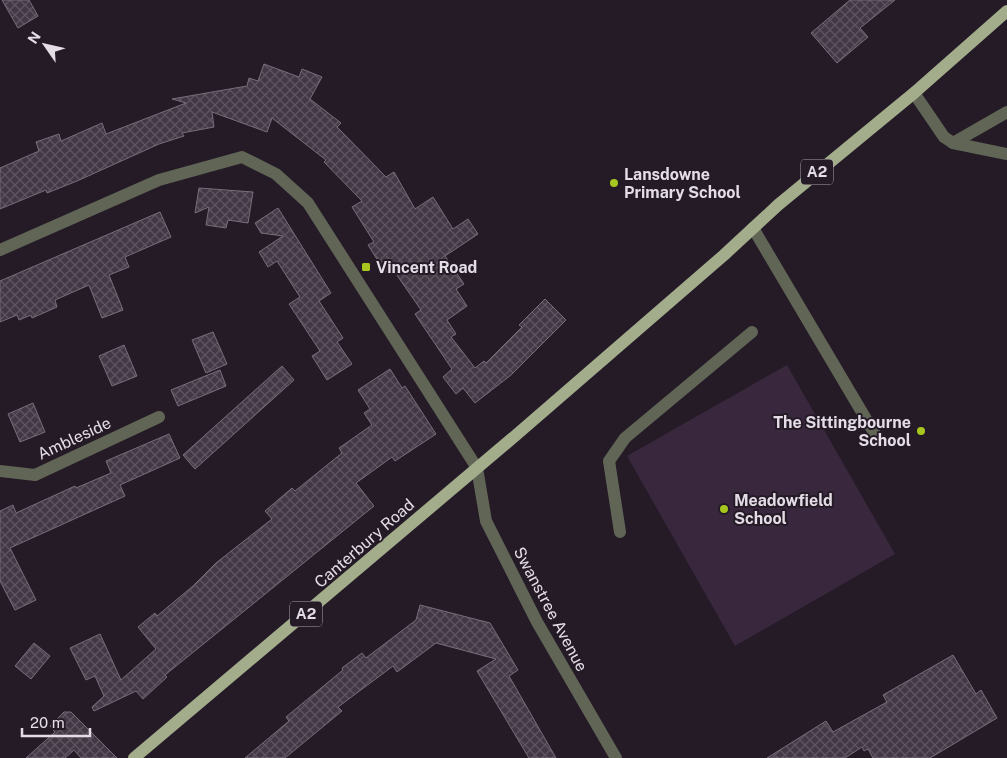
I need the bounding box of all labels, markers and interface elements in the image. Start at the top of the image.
north arrow [20,20,70,70]
text: N [25,29,44,47]
road number: A2 [801,160,833,184]
place label: Lansdowne Primary School [624,165,741,202]
marker: Lansdowne Primary School [608,177,620,189]
place label: Vincent Road [376,258,477,277]
marker: Vincent Road [360,261,372,273]
street label: Ambleside [34,413,114,464]
place label: The Sittingbourne School [773,413,911,450]
marker: The Sittingbourne School [915,425,927,437]
place label: Meadowfield School [734,491,833,528]
street label: Canterbury Road [311,495,418,592]
marker: Meadowfield School [718,503,730,515]
street label: Swanstree Avenue [510,544,591,675]
road number: A2 [290,602,322,626]
scale bar [22,706,90,738]
text: 20 m [30,714,65,731]

